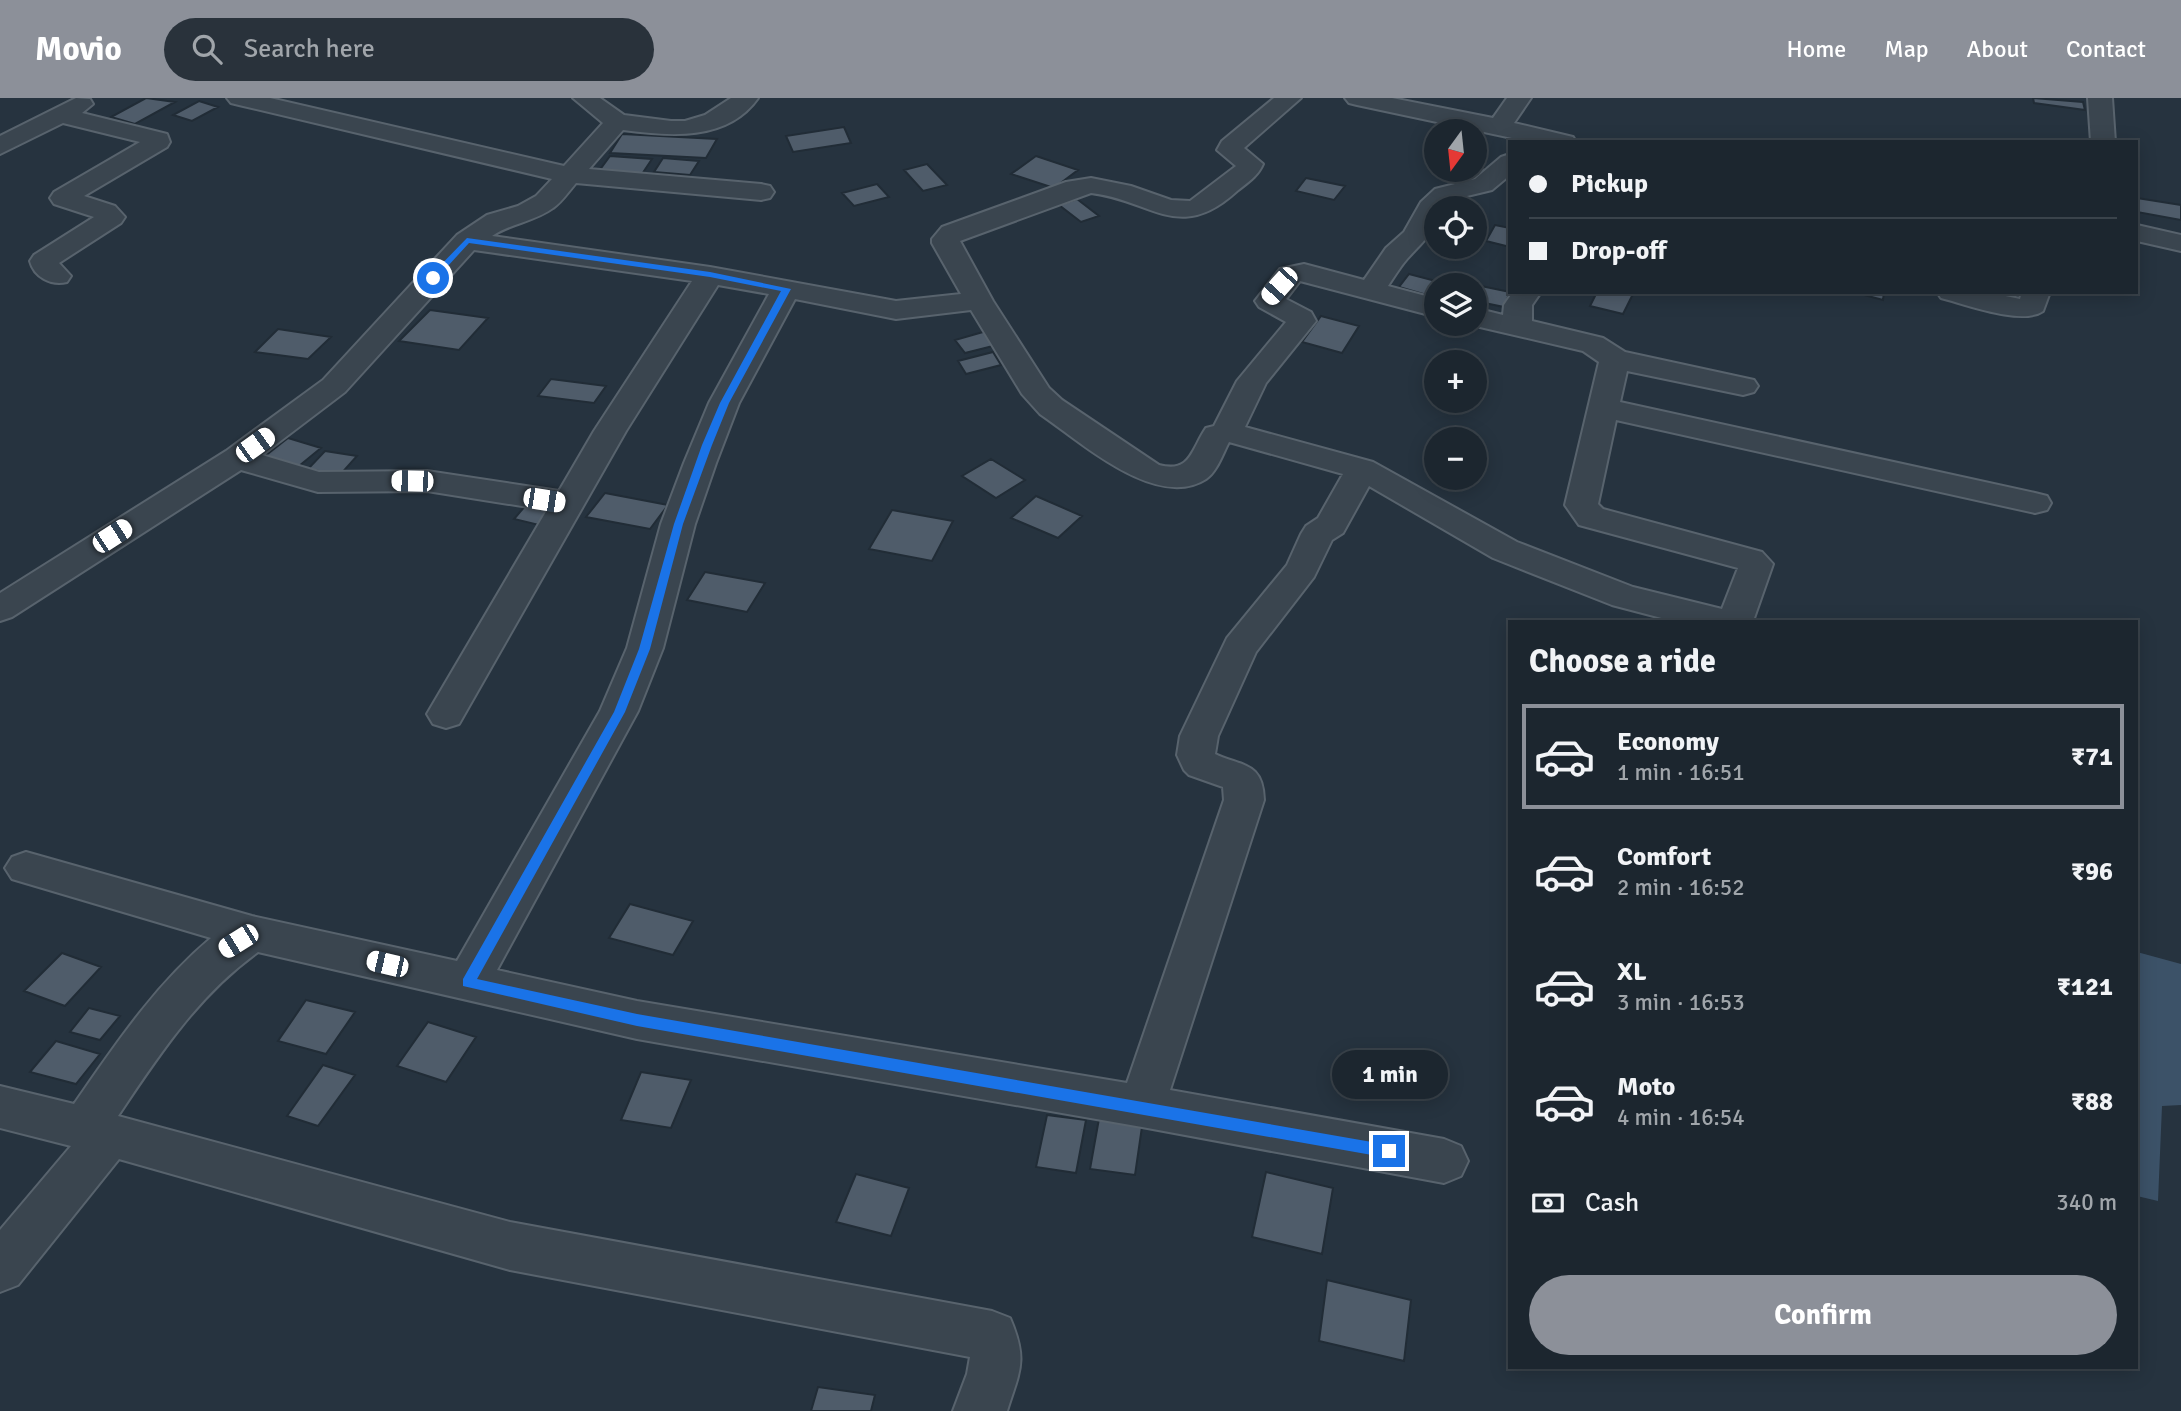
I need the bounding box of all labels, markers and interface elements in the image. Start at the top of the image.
search box [164,18,654,81]
text: Movio [35,29,122,70]
icon: search [188,30,226,68]
text: Search here [244,33,375,65]
text: Home [1786,34,1846,64]
text: Map [1884,34,1929,64]
text: About [1967,34,2028,64]
text: Contact [2066,34,2146,64]
north arrow [1424,119,1488,182]
map controls [1424,119,1487,490]
text: Pickup [1571,168,1648,200]
button: locate [1424,196,1487,259]
text: Drop-off [1571,235,1667,267]
route start [417,262,449,294]
car [1258,263,1301,309]
button: layers [1424,273,1487,336]
button: + [1424,350,1487,413]
car [232,424,279,466]
button: − [1424,427,1487,490]
car [391,470,434,492]
car [522,486,567,514]
car [89,516,136,556]
text: Choose a ride [1529,642,1716,681]
icon: car [1533,725,1596,788]
text: Economy [1617,726,1719,758]
text: ₹71 [2071,741,2113,773]
text: 1 min · 16:51 [1617,758,1745,787]
icon: car [1533,840,1596,903]
text: Comfort [1617,841,1711,873]
text: ₹96 [2071,856,2113,888]
text: 2 min · 16:52 [1617,873,1745,902]
car [215,921,262,961]
car [365,949,410,979]
icon: car [1533,955,1596,1018]
text: XL [1617,956,1647,988]
text: ₹121 [2057,971,2113,1003]
text: 3 min · 16:53 [1617,988,1745,1017]
callout: 1 min [1331,1049,1447,1098]
text: 1 min [1362,1060,1418,1089]
icon: car [1533,1070,1596,1133]
text: Moto [1617,1071,1675,1103]
text: ₹88 [2071,1086,2113,1118]
text: 4 min · 16:54 [1617,1103,1745,1132]
route end [1373,1135,1405,1167]
icon: cash [1529,1184,1567,1222]
text: Cash [1585,1187,1639,1219]
text: 340 m [2056,1188,2117,1217]
button: Confirm [1529,1275,2117,1355]

